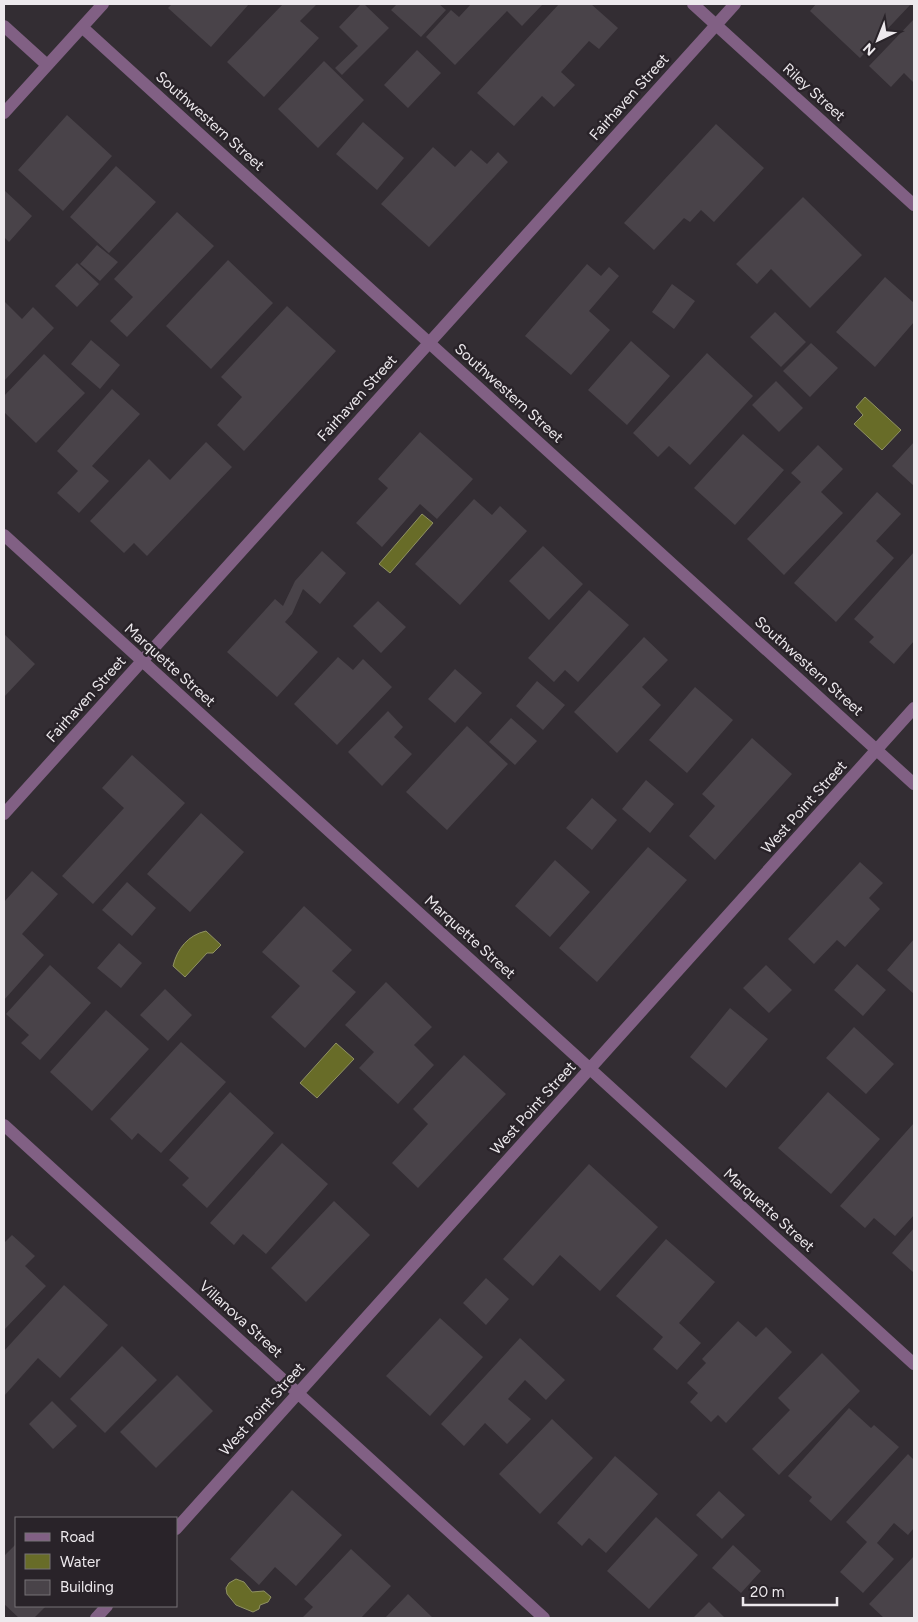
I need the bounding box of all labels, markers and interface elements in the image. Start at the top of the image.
north arrow [853,15,903,65]
text: N [860,39,879,59]
street label: Fairhaven Street [585,50,673,144]
street label: Riley Street [779,59,849,125]
street label: Southwestern Street [152,67,268,175]
street label: Southwestern Street [451,339,567,447]
street label: Fairhaven Street [313,351,401,445]
street label: Southwestern Street [751,612,867,720]
street label: Marquette Street [121,620,219,711]
street label: Fairhaven Street [42,652,130,746]
street label: West Point Street [758,757,851,857]
street label: Marquette Street [421,892,519,983]
street label: West Point Street [487,1058,580,1158]
street label: Marquette Street [720,1165,818,1256]
street label: Villanova Street [196,1277,287,1361]
street label: West Point Street [216,1359,309,1459]
legend [15,1517,178,1607]
text: Road [60,1528,95,1546]
text: Water [60,1553,100,1571]
scale bar [743,1574,837,1606]
text: Building [60,1578,114,1596]
text: 20 m [750,1583,784,1601]

